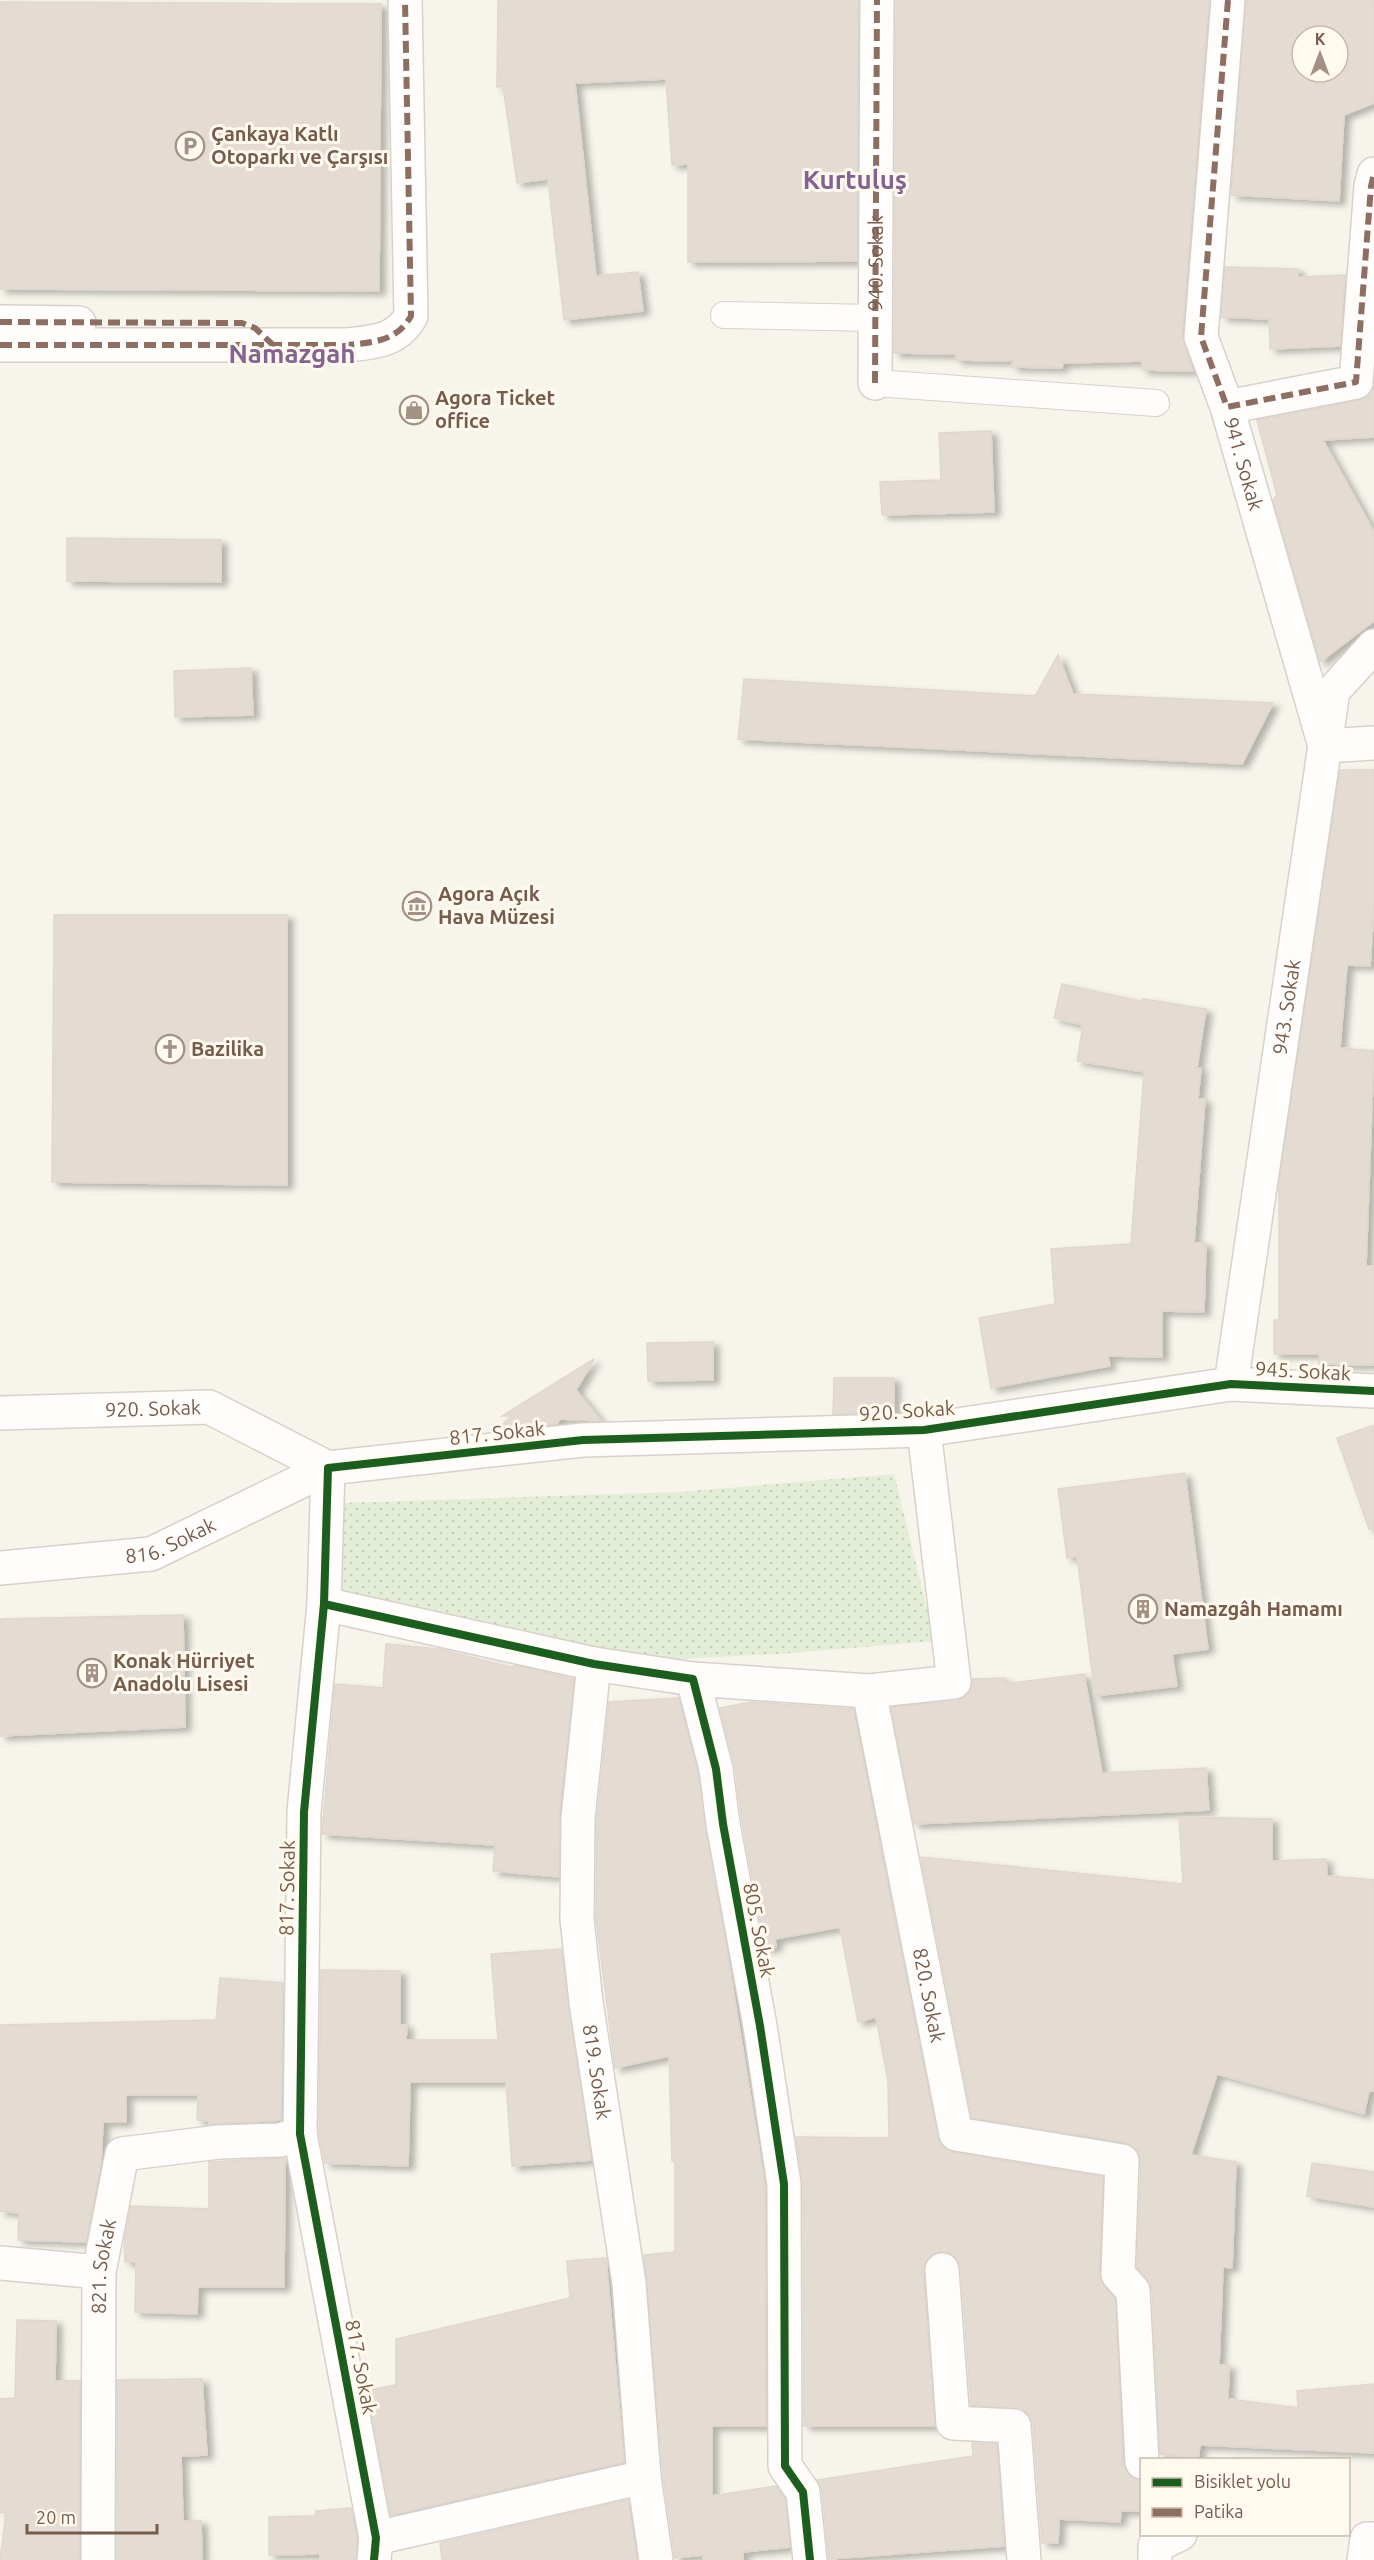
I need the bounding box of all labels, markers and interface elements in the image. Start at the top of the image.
north arrow [1290,24,1350,84]
text: K [1315,30,1326,48]
place label: Çankaya Katlı Otoparkı ve Çarşısı [211,122,388,168]
parking icon: Çankaya Katlı Otoparkı ve Çarşısı [174,130,206,162]
district label: Kurtuluş [803,165,907,195]
street label: 940. Sokak [863,215,887,311]
district label: Namazgah [228,339,356,368]
place label: Agora Ticket office [435,386,555,432]
shop icon: Agora Ticket office [398,394,430,426]
street label: 941. Sokak [1220,414,1268,513]
place label: Agora Açık Hava Müzesi [438,882,555,928]
museum icon: Agora Açık Hava Müzesi [401,890,433,922]
street label: 943. Sokak [1268,958,1304,1056]
church icon: Bazilika [154,1033,186,1065]
place label: Bazilika [191,1037,264,1060]
street label: 945. Sokak [1254,1357,1352,1384]
street label: 920. Sokak [105,1395,201,1421]
street label: 920. Sokak [858,1396,956,1425]
street label: 817. Sokak [448,1416,546,1449]
street label: 816. Sokak [124,1512,219,1567]
building icon: Namazgâh Hamamı [1127,1593,1159,1625]
place label: Namazgâh Hamamı [1164,1597,1343,1620]
place label: Konak Hürriyet Anadolu Lisesi [113,1649,255,1695]
building icon: Konak Hürriyet Anadolu Lisesi [76,1657,108,1689]
street label: 817. Sokak [274,1840,299,1936]
street label: 805. Sokak [739,1881,780,1979]
street label: 820. Sokak [909,1946,950,2044]
street label: 819. Sokak [579,2023,616,2121]
street label: 821. Sokak [87,2217,120,2314]
street label: 817. Sokak [341,2318,382,2416]
legend [1140,2458,1350,2536]
text: Bisiklet yolu [1194,2471,1291,2491]
scale bar [27,2497,158,2535]
text: Patika [1194,2501,1244,2521]
text: 20 m [36,2507,76,2527]

